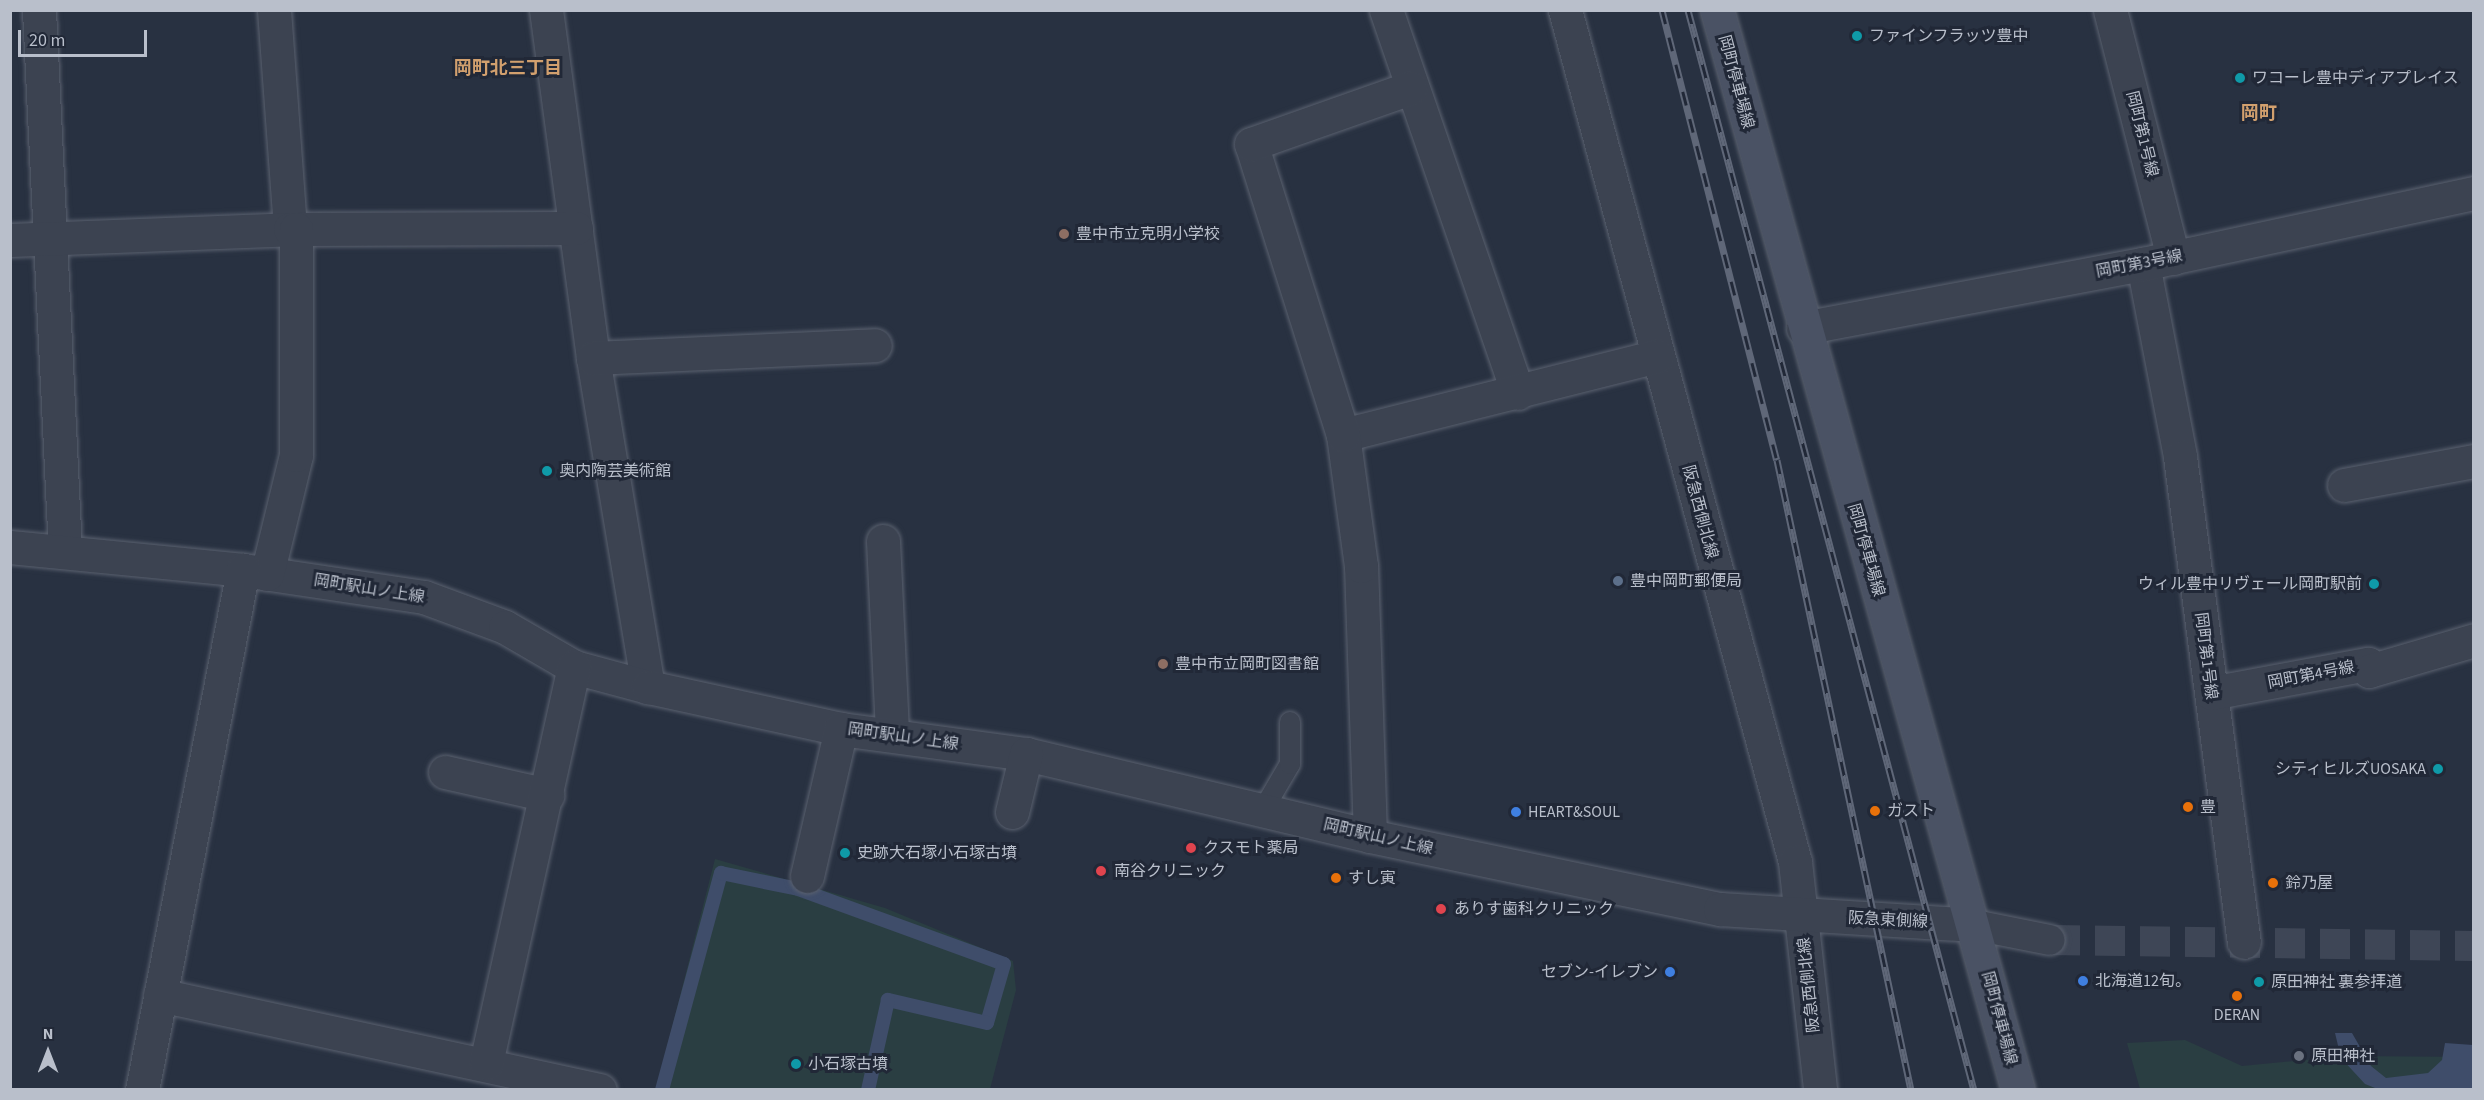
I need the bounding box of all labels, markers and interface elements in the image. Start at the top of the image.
scale bar [21,18,150,56]
place label: ファインフラッツ豊中 [1869,26,2029,46]
text: 20 m [29,28,65,53]
marker: ファインフラッツ豊中 [1850,29,1864,43]
street label: 岡町停車場線 [1714,33,1758,131]
district label: 岡町北三丁目 [454,58,562,80]
place label: ワコーレ豊中ディアプレイス [2252,68,2460,88]
marker: ワコーレ豊中ディアプレイス [2233,71,2247,85]
street label: 岡町第1号線 [2122,89,2162,179]
district label: 岡町 [2241,103,2277,125]
place label: 豊中市立克明小学校 [1076,224,1220,244]
marker: 豊中市立克明小学校 [1057,227,1071,241]
street label: 岡町第3号線 [2094,246,2184,282]
place label: 奥内陶芸美術館 [559,461,671,481]
street label: 阪急西側北線 [1678,463,1722,561]
marker: 奥内陶芸美術館 [540,464,554,478]
street label: 岡町停車場線 [1844,501,1888,599]
street label: 岡町駅山ノ上線 [312,571,426,607]
place label: 豊中岡町郵便局 [1630,571,1742,591]
marker: 豊中岡町郵便局 [1611,574,1625,588]
place label: ウィル豊中リヴェール岡町駅前 [2138,574,2362,594]
marker: ウィル豊中リヴェール岡町駅前 [2367,577,2381,591]
street label: 岡町第1号線 [2191,611,2221,701]
place label: 豊中市立岡町図書館 [1175,654,1319,674]
marker: 豊中市立岡町図書館 [1156,657,1170,671]
street label: 岡町第4号線 [2266,657,2356,693]
street label: 岡町駅山ノ上線 [846,720,960,754]
place label: シティヒルズUOSAKA [2274,759,2426,779]
marker: シティヒルズUOSAKA [2431,762,2445,776]
place label: 豊 [2200,797,2216,817]
marker: 豊 [2181,800,2195,814]
place label: ガスト [1887,801,1935,821]
place label: HEART&SOUL [1528,802,1620,822]
marker: ガスト [1868,804,1882,818]
marker: HEART&SOUL [1509,805,1523,819]
street label: 岡町駅山ノ上線 [1321,815,1435,859]
place label: クスモト薬局 [1203,838,1299,858]
marker: クスモト薬局 [1184,841,1198,855]
place label: 史跡大石塚小石塚古墳 [857,843,1017,863]
marker: 史跡大石塚小石塚古墳 [838,846,852,860]
place label: 南谷クリニック [1114,861,1226,881]
marker: 南谷クリニック [1092,862,1110,880]
place label: すし寅 [1348,868,1396,888]
marker: すし寅 [1329,871,1343,885]
place label: 鈴乃屋 [2285,873,2333,893]
marker: 鈴乃屋 [2266,876,2280,890]
place label: ありす歯科クリニック [1454,899,1614,919]
marker: ありす歯科クリニック [1432,900,1450,918]
street label: 阪急東側線 [1848,908,1928,932]
street label: 阪急西側北線 [1794,936,1824,1034]
place label: セブン-イレブン [1541,962,1658,982]
marker: セブン-イレブン [1663,965,1677,979]
street label: 岡町停車場線 [1977,969,2021,1067]
place label: 北海道12旬。 [2095,971,2191,991]
place label: 原田神社 裏参拝道 [2271,972,2402,992]
marker: 北海道12旬。 [2076,974,2090,988]
marker: 原田神社 裏参拝道 [2252,975,2266,989]
marker: DERAN [2230,989,2244,1003]
place label: DERAN [2214,1005,2260,1025]
north arrow [18,1022,78,1082]
text: N [43,1023,53,1045]
place label: 原田神社 [2311,1046,2375,1066]
marker: 原田神社 [2292,1049,2306,1063]
place label: 小石塚古墳 [808,1054,888,1074]
marker: 小石塚古墳 [789,1057,803,1071]

